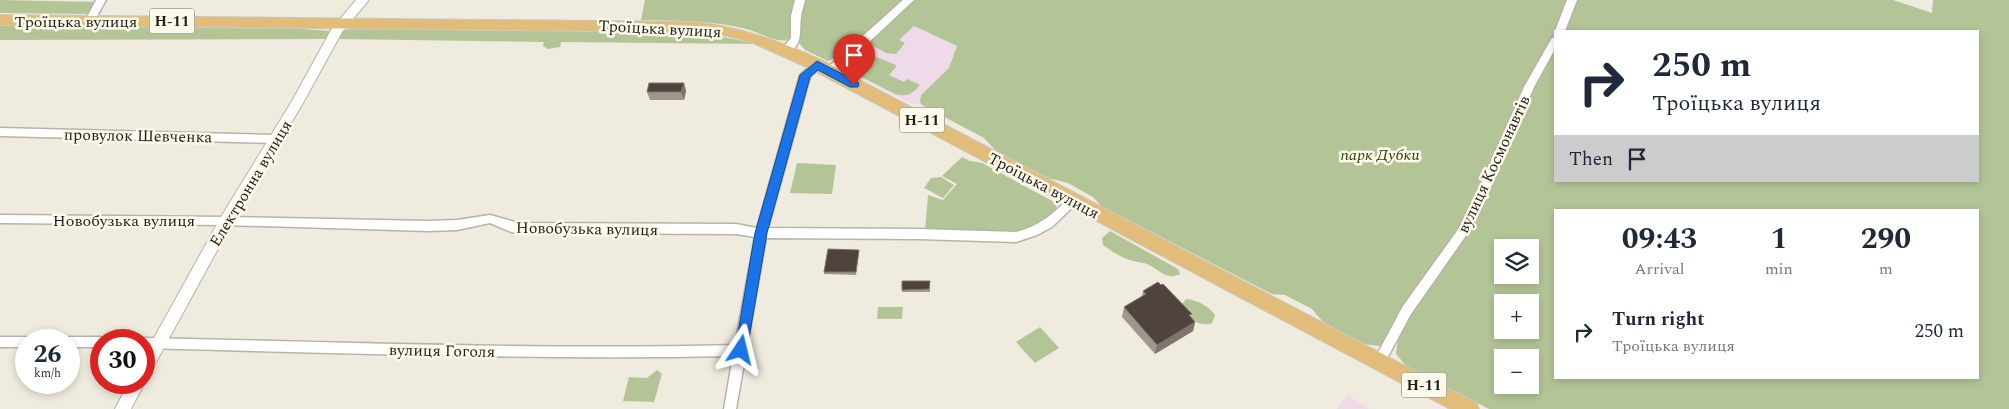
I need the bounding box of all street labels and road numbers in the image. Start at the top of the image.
road number: Н-11 [150,8,194,34]
street label: Троїцька вулиця [15,10,137,34]
street label: Троїцька вулиця [598,14,722,44]
street label: вулиця Космонавтів [1451,92,1536,237]
road number: Н-11 [900,108,944,132]
street label: Електронна вулиця [203,116,298,251]
street label: провулок Шевченка [64,123,212,149]
street label: Троїцька вулиця [984,146,1103,225]
street label: Новобузька вулиця [53,209,195,233]
street label: Новобузька вулиця [516,216,658,242]
street label: вулиця Гоголя [389,338,495,364]
road number: Н-11 [1402,372,1446,398]

